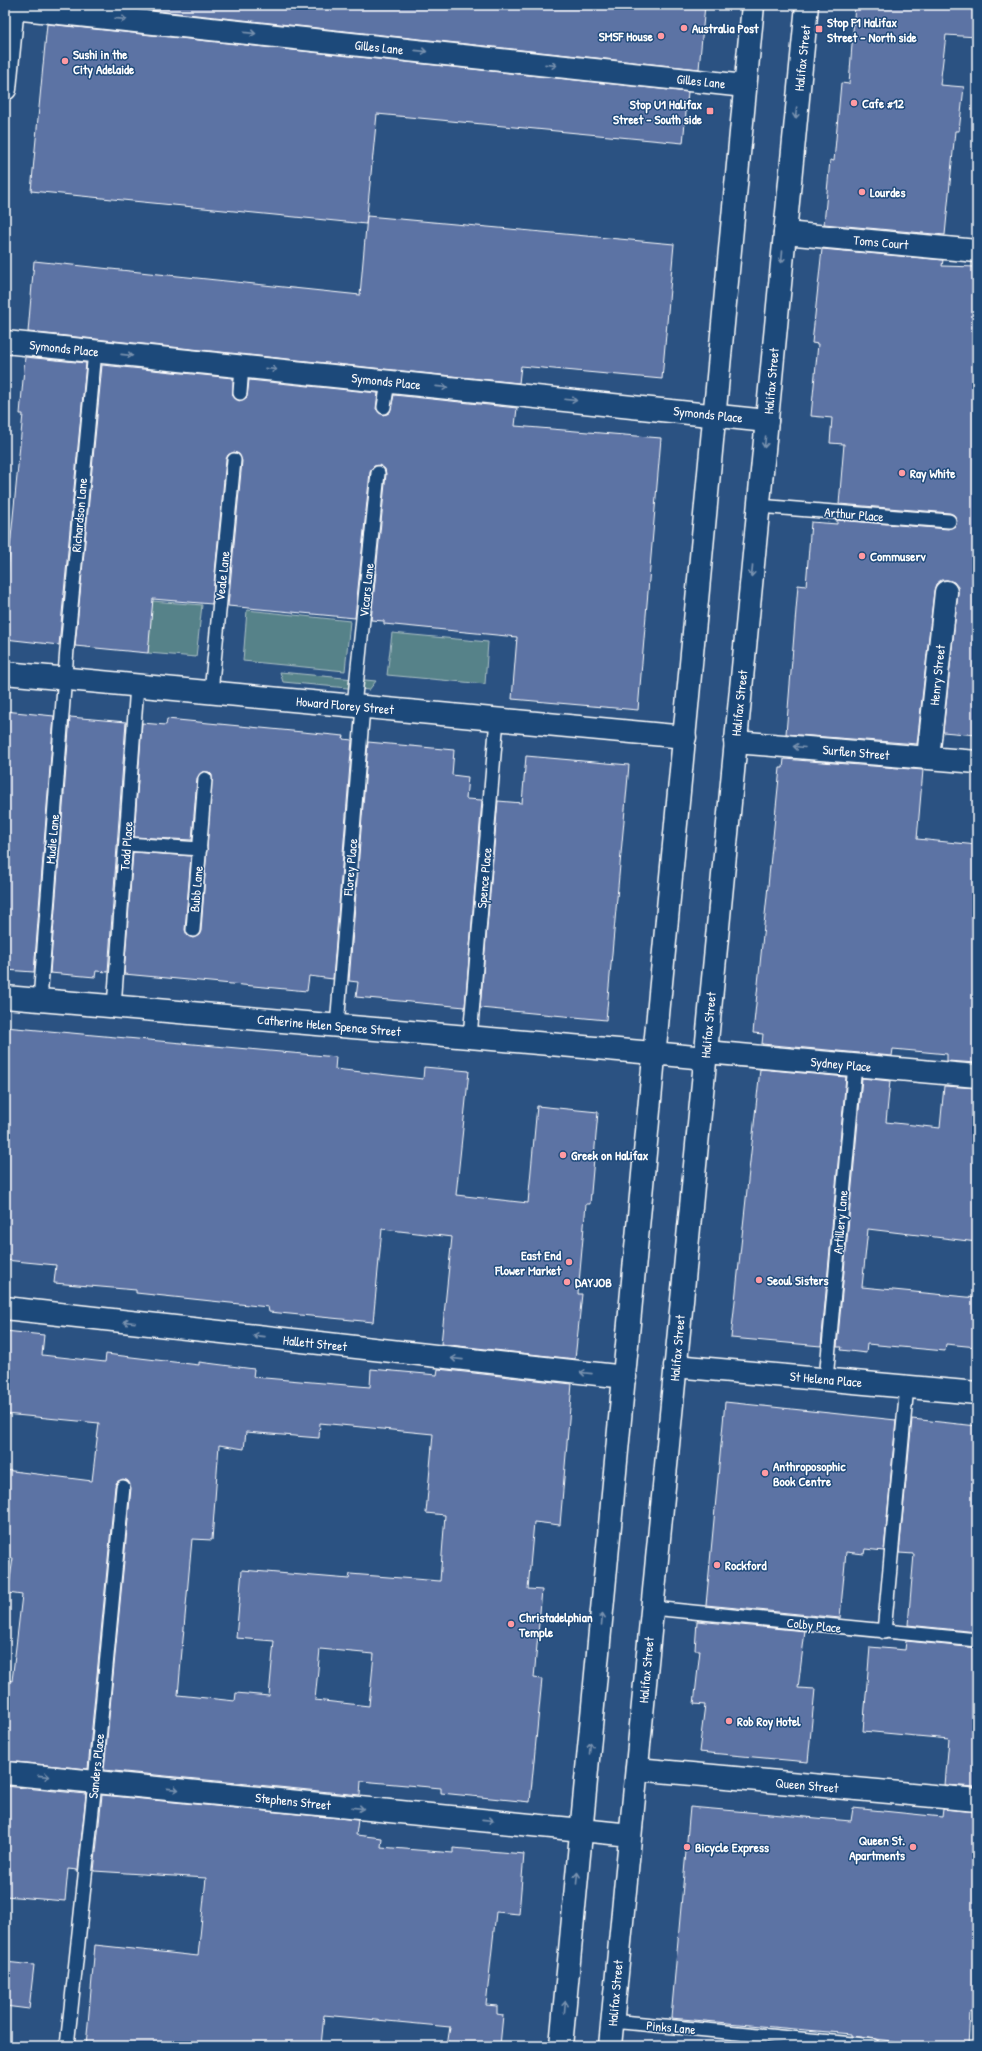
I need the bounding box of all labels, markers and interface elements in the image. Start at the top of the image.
place label: Stop F1 Halifax Street - North side [827,13,918,46]
one-way arrow [114,15,127,23]
place label: Australia Post [692,19,759,37]
marker: Australia Post [679,23,689,33]
street label: Halifax Street [790,24,814,92]
marker: Stop F1 Halifax Street - North side [814,24,824,34]
place label: SMSF House [599,27,654,45]
one-way arrow [243,29,256,37]
marker: SMSF House [656,31,666,41]
street label: Gilles Lane [354,35,404,59]
place label: Sushi in the City Adelaide [73,45,135,79]
one-way arrow [414,47,427,55]
marker: Sushi in the City Adelaide [60,56,70,66]
one-way arrow [544,61,557,69]
street label: Gilles Lane [676,69,726,93]
place label: Cafe #12 [862,94,905,112]
place label: Stop U1 Halifax Street - South side [613,95,703,128]
marker: Cafe #12 [849,98,859,108]
marker: Stop U1 Halifax Street - South side [705,106,715,116]
one-way arrow [793,107,800,120]
place label: Lourdes [870,183,906,201]
marker: Lourdes [857,187,867,197]
street label: Toms Court [853,231,910,253]
one-way arrow [779,250,786,263]
street label: Symonds Place [28,335,100,361]
street label: Halifax Street [759,347,783,415]
one-way arrow [120,351,133,358]
one-way arrow [264,366,277,373]
street label: Symonds Place [350,368,422,394]
one-way arrow [435,383,448,391]
one-way arrow [564,396,577,404]
street label: Symonds Place [672,401,744,427]
one-way arrow [761,435,768,448]
place label: Ray White [910,464,956,483]
marker: Ray White [897,468,907,478]
street label: Richardson Lane [67,477,91,553]
street label: Arthur Place [824,502,884,526]
place label: Commuserv [870,547,926,565]
street label: Veale Lane [210,550,234,602]
marker: Commuserv [857,551,867,561]
street label: Vicars Lane [354,562,378,618]
one-way arrow [748,564,756,577]
street label: Henry Street [925,643,949,706]
street label: Halifax Street [727,669,751,737]
street label: Howard Florey Street [295,692,395,718]
street label: Surflen Street [822,740,891,764]
one-way arrow [793,744,806,751]
street label: Mudie Lane [41,813,63,865]
street label: Todd Place [115,821,137,871]
street label: Florey Place [338,838,361,897]
street label: Spence Place [472,847,496,909]
street label: Bubb Lane [185,865,207,913]
street label: Halifax Street [696,991,720,1059]
street label: Catherine Helen Spence Street [256,1010,402,1040]
street label: Sydney Place [810,1052,872,1076]
place label: Greek on Halifax [571,1146,648,1164]
marker: Greek on Halifax [558,1150,568,1160]
street label: Artillery Lane [828,1189,852,1255]
place label: East End Flower Market [494,1246,562,1279]
marker: East End Flower Market [564,1257,574,1267]
place label: Seoul Sisters [767,1271,829,1289]
place label: DAYJOB [575,1273,612,1291]
marker: Seoul Sisters [754,1275,764,1285]
marker: DAYJOB [562,1277,572,1287]
street label: Halifax Street [665,1314,689,1382]
one-way arrow [123,1318,136,1326]
street label: Hallett Street [282,1331,348,1355]
one-way arrow [252,1333,265,1340]
one-way arrow [451,1355,464,1362]
street label: St Helena Place [789,1367,863,1391]
one-way arrow [580,1369,593,1377]
place label: Anthroposophic Book Centre [773,1457,846,1490]
marker: Anthroposophic Book Centre [760,1468,770,1478]
place label: Rockford [725,1556,767,1574]
marker: Rockford [712,1560,722,1570]
place label: Christadelphian Temple [518,1608,593,1642]
one-way arrow [598,1613,606,1626]
street label: Colby Place [786,1613,842,1637]
marker: Christadelphian Temple [506,1619,516,1629]
street label: Halifax Street [634,1636,658,1704]
place label: Rob Roy Hotel [737,1712,801,1731]
marker: Rob Roy Hotel [724,1716,734,1726]
street label: Sanders Place [84,1733,108,1799]
one-way arrow [586,1742,593,1755]
one-way arrow [37,1773,50,1780]
street label: Queen Street [775,1773,840,1797]
one-way arrow [166,1786,179,1793]
street label: Stephens Street [254,1788,332,1814]
one-way arrow [351,1804,364,1811]
one-way arrow [481,1817,494,1824]
place label: Queen St. Apartments [849,1831,905,1865]
place label: Bicycle Express [695,1838,769,1857]
marker: Bicycle Express [682,1842,692,1852]
marker: Queen St. Apartments [908,1842,918,1852]
one-way arrow [574,1872,581,1885]
street label: Halifax Street [603,1959,627,2027]
one-way arrow [561,2001,569,2014]
street label: Pinks Lane [646,2016,696,2038]

